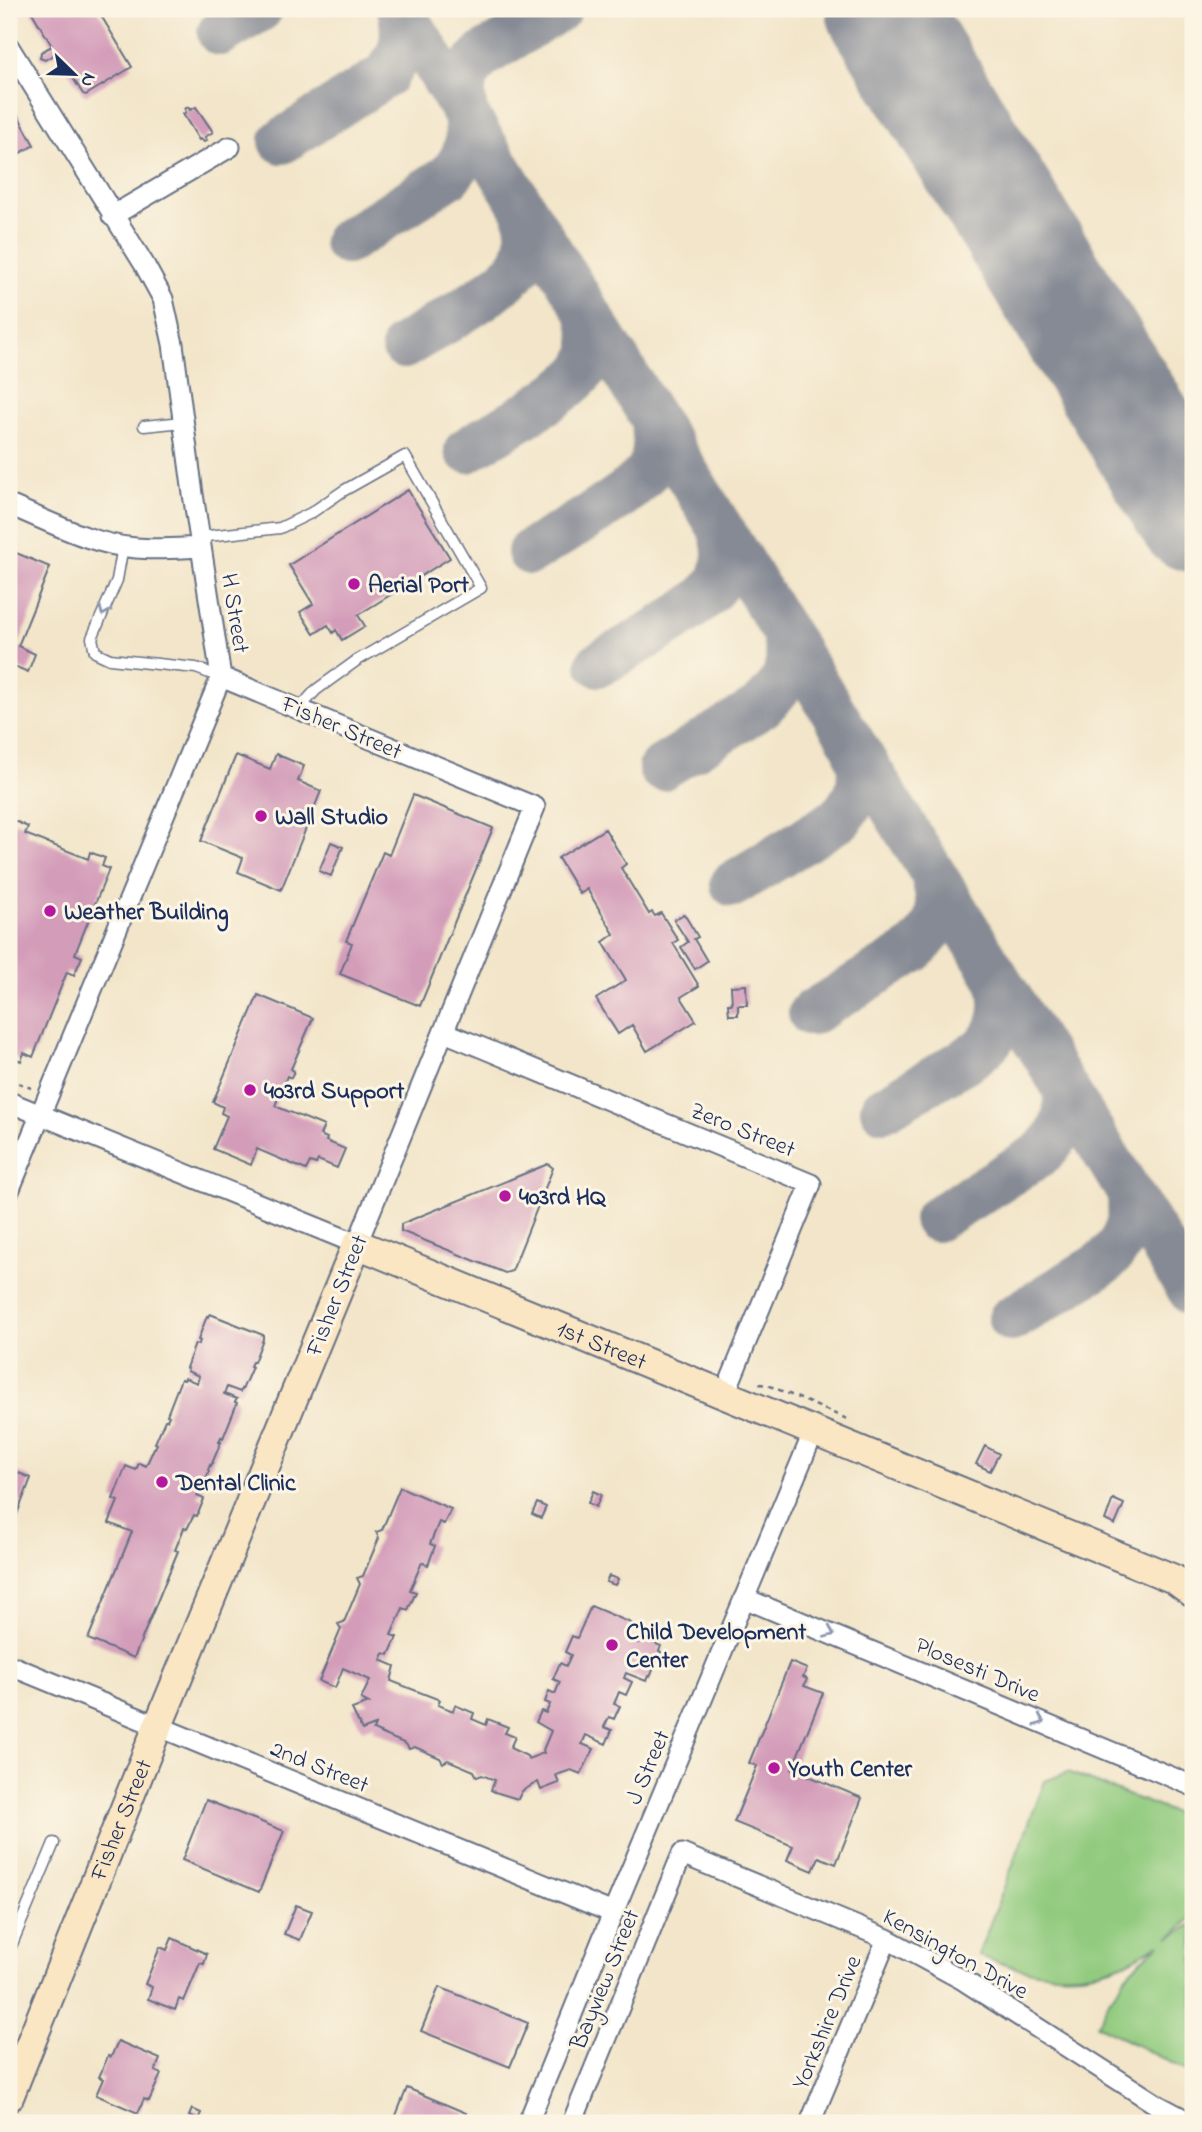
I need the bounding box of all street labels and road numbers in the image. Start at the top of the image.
street label: H Street [210,571,257,656]
street label: Fisher Street [274,688,407,770]
street label: Zero Street [684,1094,800,1168]
street label: Fisher Street [298,1230,379,1363]
street label: 1st Street [551,1313,651,1381]
street label: Plosesti Drive [909,1629,1045,1713]
street label: J Street [618,1725,681,1811]
street label: 2nd Street [264,1733,374,1804]
street label: Fisher Street [82,1754,163,1887]
street label: Kensington Drive [876,1901,1034,2010]
street label: Bayview Street [562,1904,651,2057]
street label: Yorkshire Drive [784,1950,872,2096]

